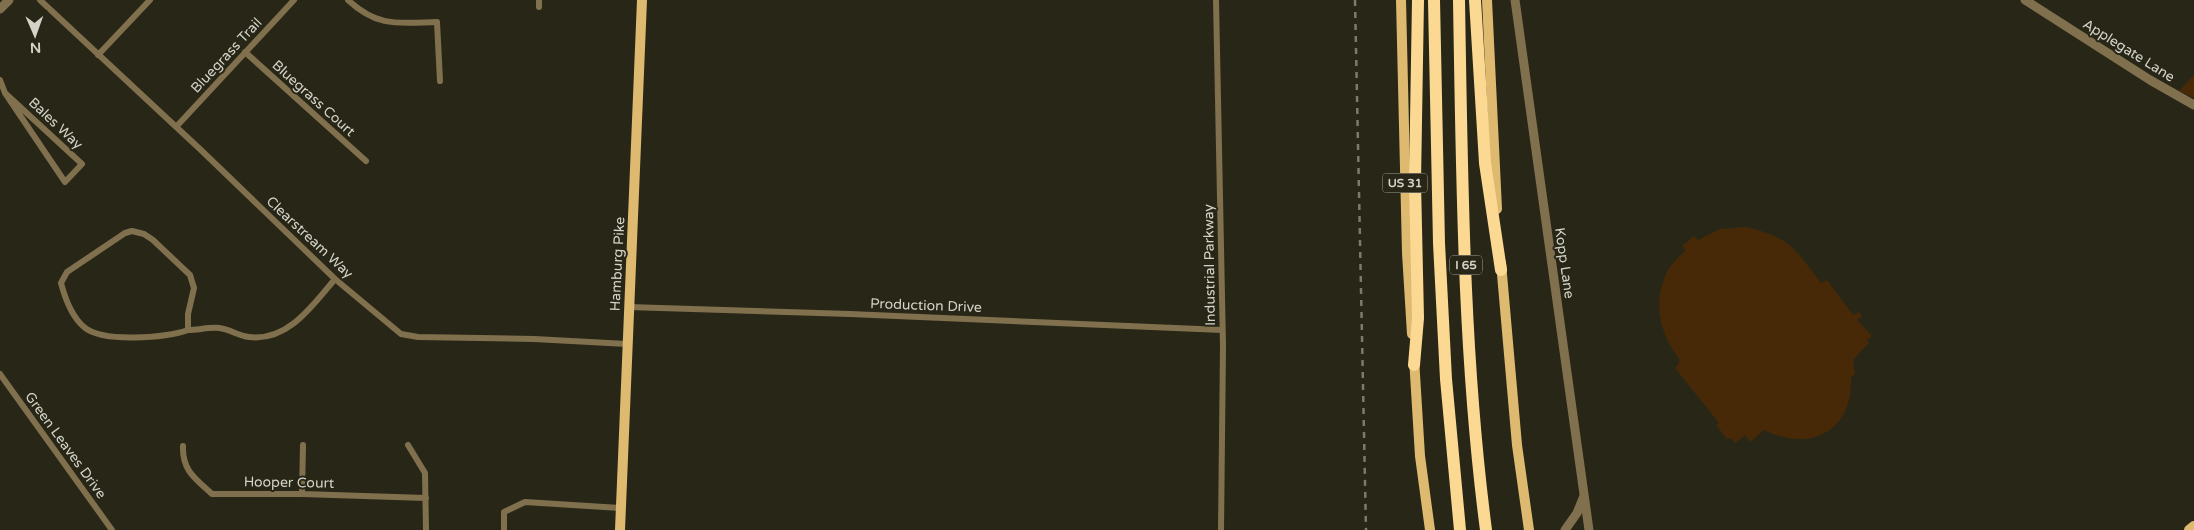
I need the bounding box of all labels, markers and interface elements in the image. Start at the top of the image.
north arrow [10,10,60,60]
street label: Bluegrass Trail [187,14,266,96]
street label: Applegate Lane [2080,15,2178,86]
text: N [30,39,41,56]
street label: Bluegrass Court [269,57,359,141]
street label: Bales Way [25,94,87,153]
road number: US 31 [1382,174,1428,192]
street label: Clearstream Way [263,193,357,282]
street label: Industrial Parkway [1200,203,1219,326]
street label: Hamburg Pike [607,216,628,312]
street label: Kopp Lane [1551,226,1578,300]
road number: I 65 [1450,256,1482,274]
street label: Production Drive [870,295,982,316]
street label: Green Leaves Drive [21,389,110,502]
street label: Hooper Court [244,473,335,492]

